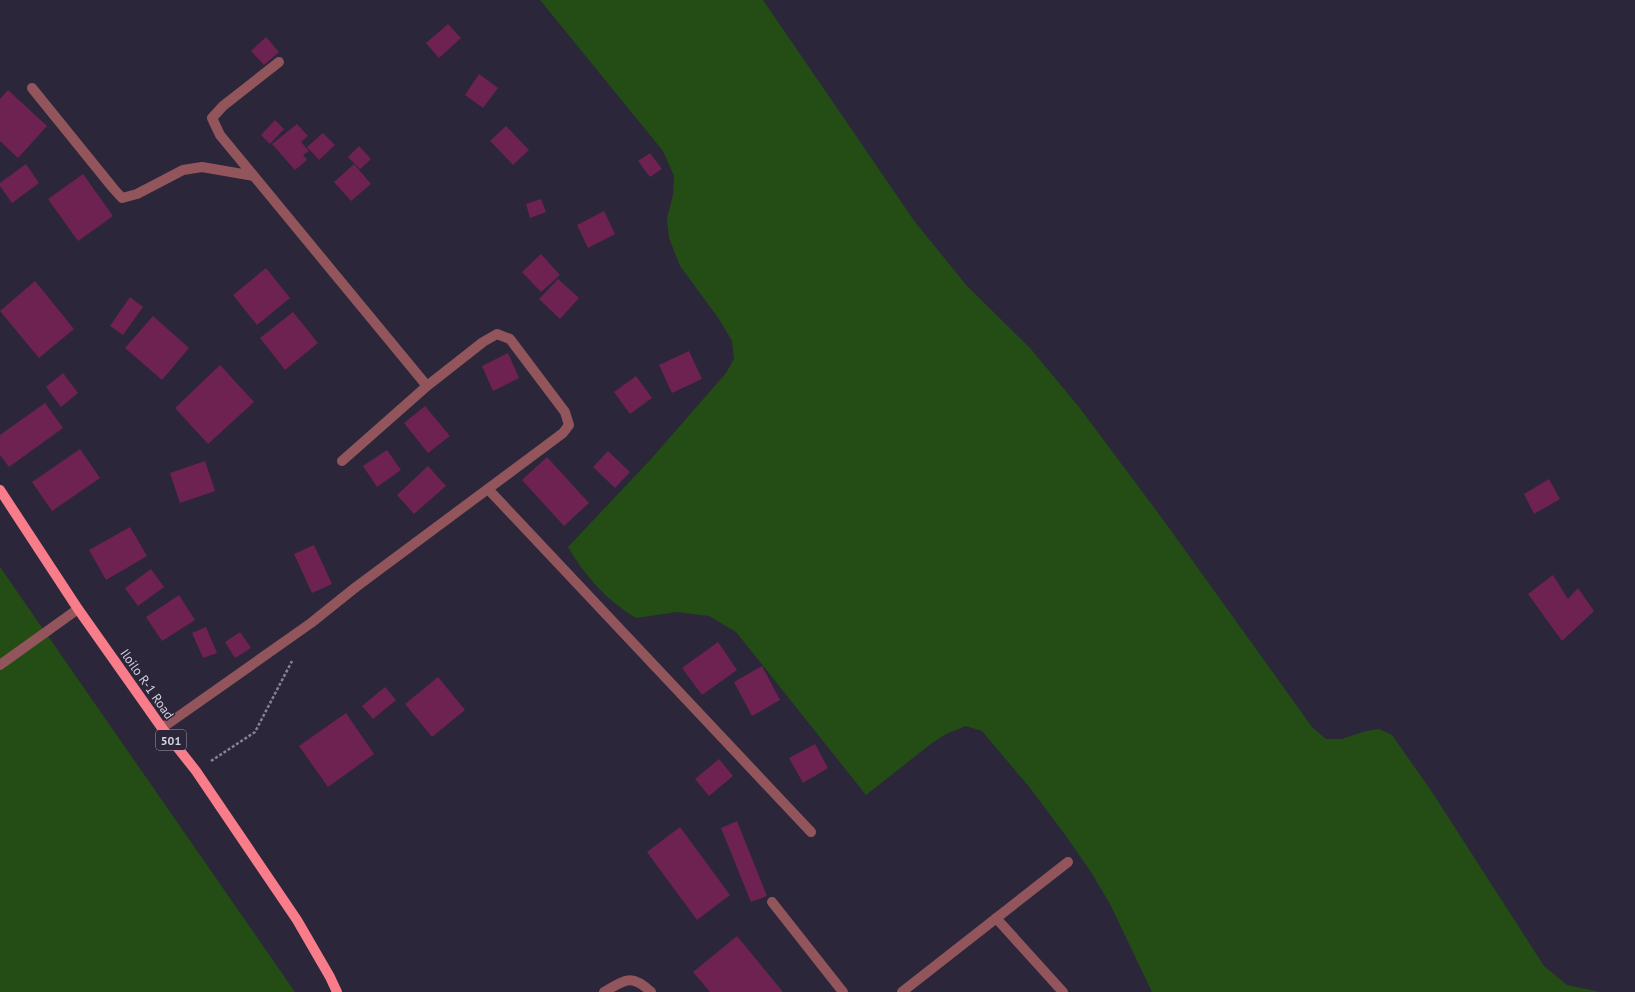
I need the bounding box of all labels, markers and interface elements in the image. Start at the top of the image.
street label: Iloilo R-1 Road [116,645,178,723]
road number: 501 [156,730,186,750]

